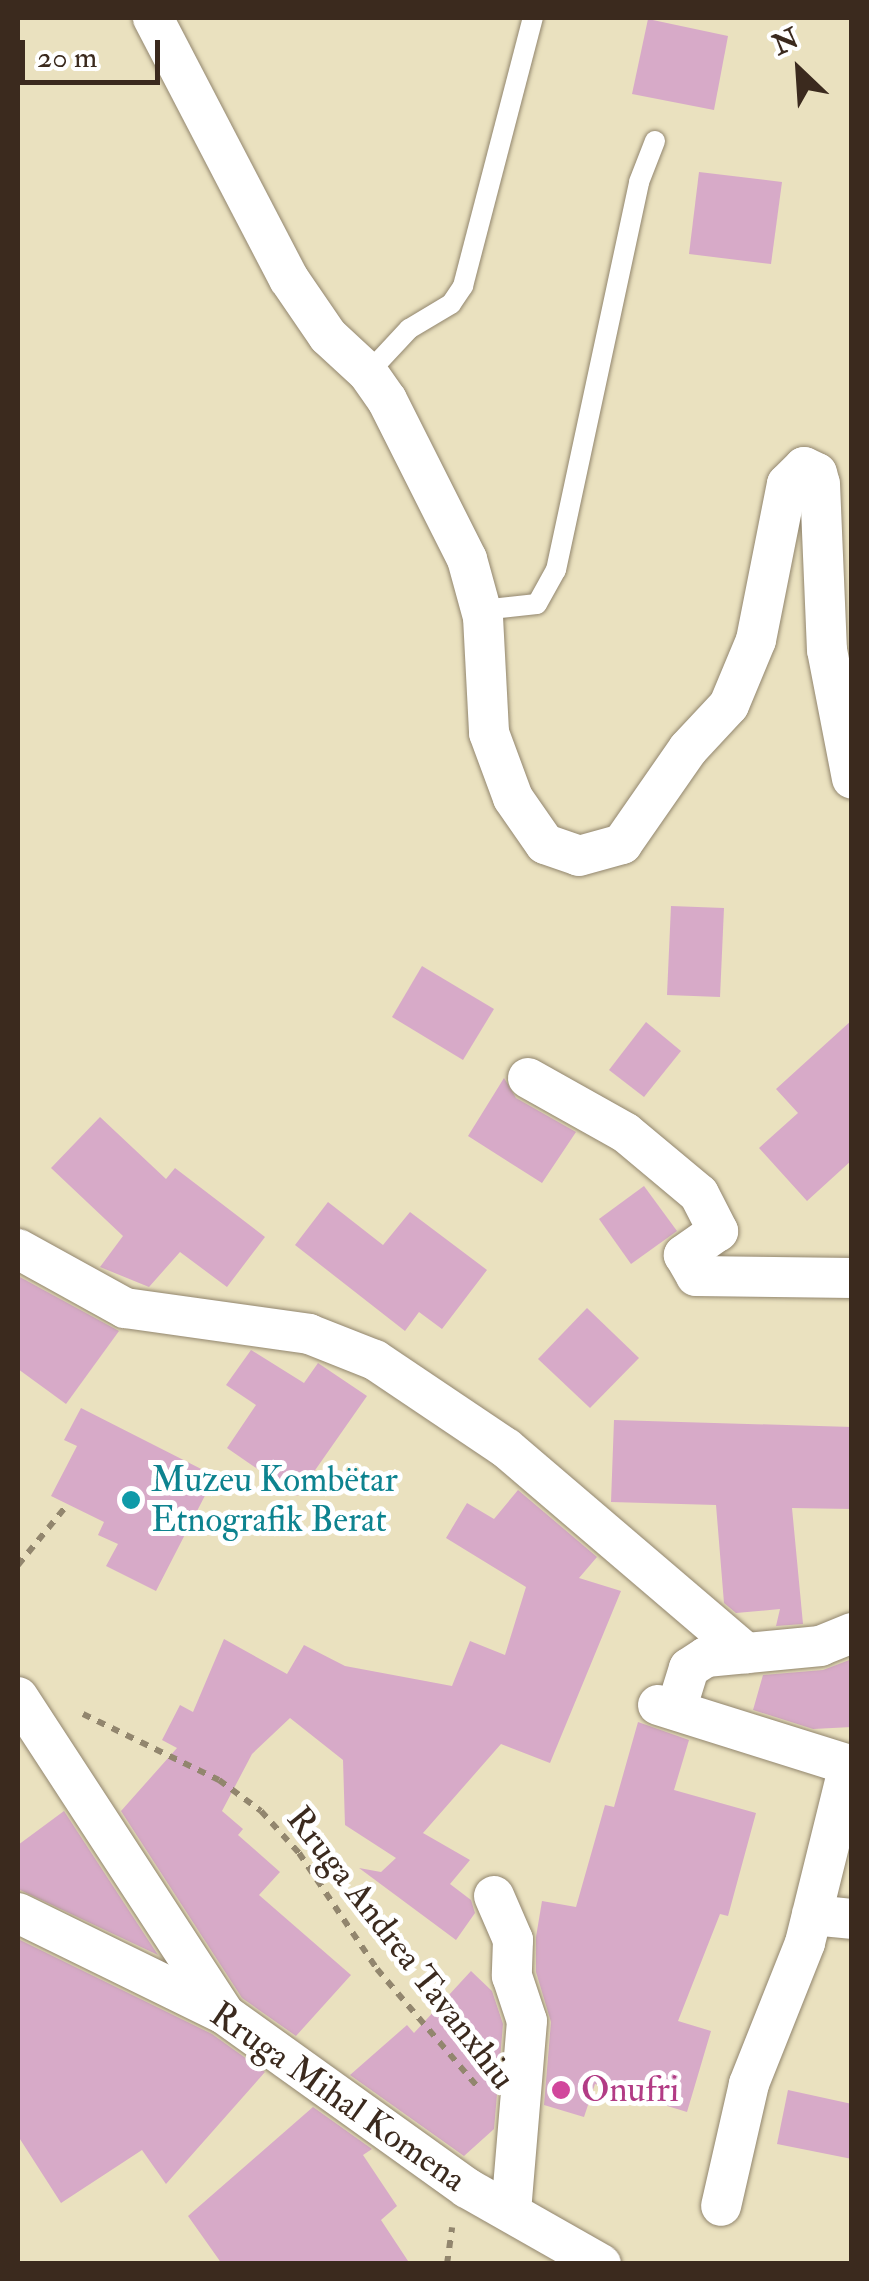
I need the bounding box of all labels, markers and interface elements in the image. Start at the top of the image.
scale bar [25,20,165,82]
north arrow [749,20,849,120]
text: N [767,21,805,64]
text: 20 m [37,39,97,76]
place label: Muzeu Kombëtar Etnografik Berat [151,1459,398,1541]
marker: Muzeu Kombëtar Etnografik Berat [120,1489,142,1511]
street label: Rruga Andrea Tavanxhiu [278,1799,524,2097]
street label: Rruga Mihal Komena [202,1993,474,2201]
place label: Onufri [581,2069,679,2111]
marker: Onufri [550,2079,572,2101]

